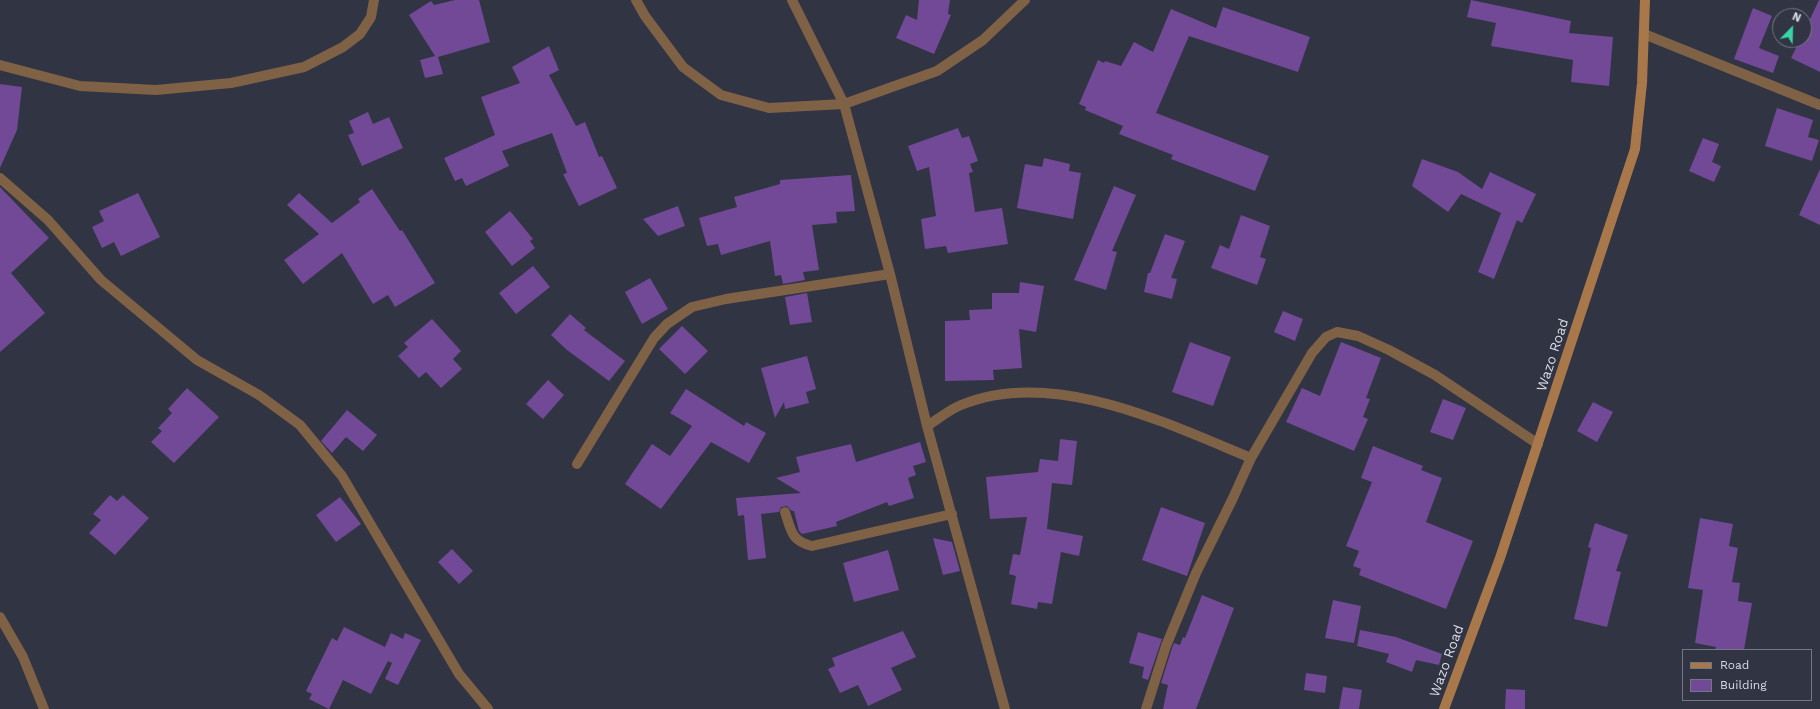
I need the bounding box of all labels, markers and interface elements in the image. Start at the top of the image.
north arrow [1772,8,1812,48]
text: N [1790,10,1803,25]
street label: Wazo Road [1533,316,1573,394]
street label: Wazo Road [1426,623,1468,699]
legend [1682,649,1812,701]
text: Road [1720,658,1749,672]
text: Building [1720,678,1767,692]

